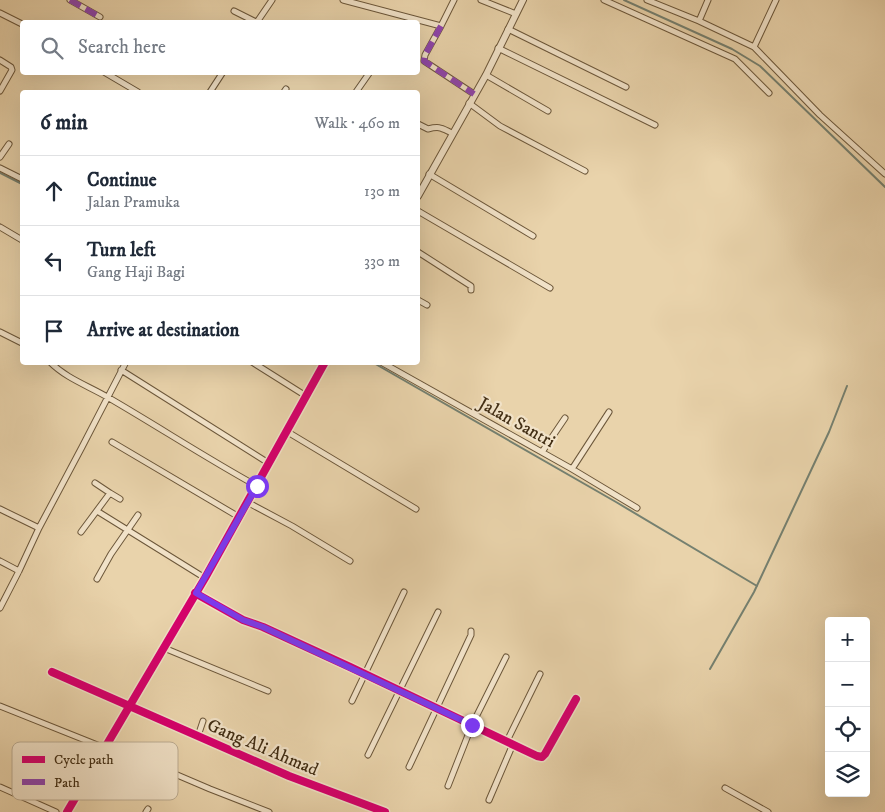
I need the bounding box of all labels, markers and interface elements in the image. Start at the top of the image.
search box [20,20,420,75]
icon: search [38,34,66,62]
text: Search here [78,36,166,59]
text: 6 min [40,110,88,136]
text: Walk · 460 m [314,113,400,133]
text: Continue [87,169,157,192]
icon: ahead [40,177,68,205]
text: 130 m [364,181,400,201]
text: Jalan Pramuka [87,192,180,212]
text: Turn left [87,239,156,262]
icon: left [40,247,68,275]
text: 330 m [364,251,400,271]
text: Gang Haji Bagi [87,262,185,282]
icon: arrive [40,317,68,345]
text: Arrive at destination [87,319,239,342]
street label: Jalan Santri [473,392,559,453]
route start [246,475,269,498]
map controls [825,617,870,797]
button: + [825,617,870,662]
button: − [825,662,870,707]
button: locate [825,707,870,752]
route end [461,714,484,737]
street label: Gang Ali Ahmad [204,715,322,781]
legend [12,742,178,800]
text: Cycle path [54,751,114,769]
button: layers [825,752,870,797]
text: Path [54,774,81,792]

